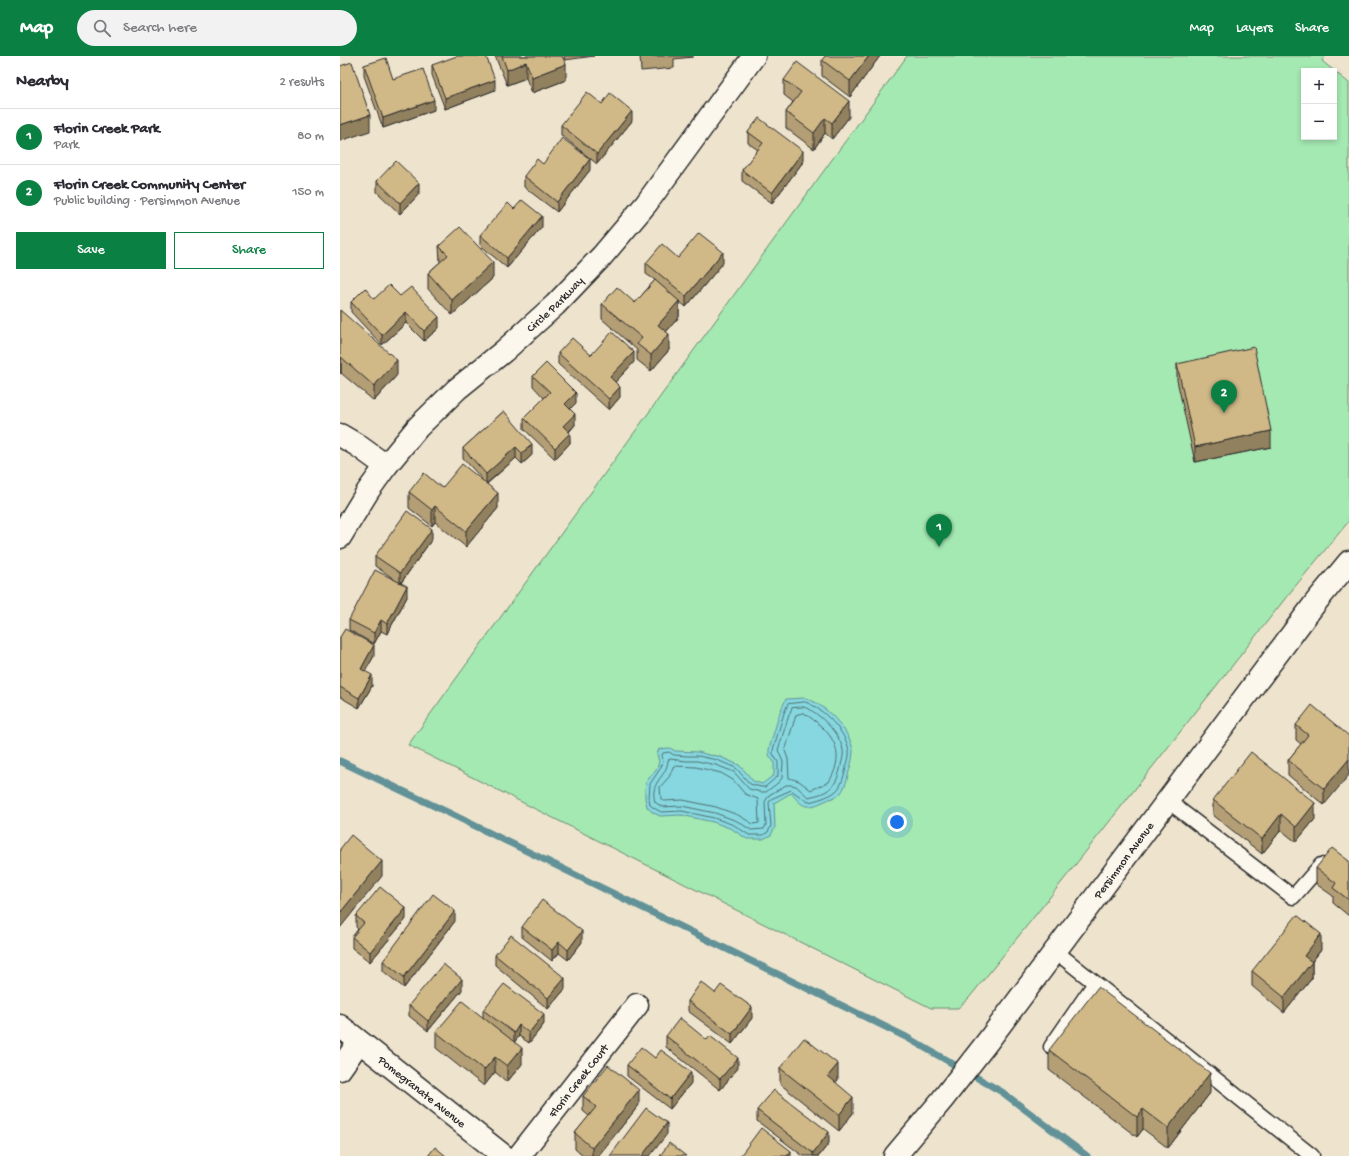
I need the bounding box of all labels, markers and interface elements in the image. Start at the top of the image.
search box [77,10,357,46]
text: Map [20,17,53,40]
icon: search [91,17,113,39]
text: Search here [123,19,197,37]
text: Map [1190,20,1214,37]
text: Layers [1236,20,1273,37]
text: Share [1295,20,1329,37]
map controls [1301,68,1337,140]
button: + [1301,68,1337,104]
text: Nearby [16,72,69,92]
text: 2 results [279,75,324,90]
button: − [1301,104,1337,140]
text: Florin Creek Park [54,120,160,138]
text: 1 [26,129,32,144]
text: 80 m [297,129,324,144]
text: Park [54,138,79,153]
text: Florin Creek Community Center [54,176,245,194]
text: 2 [26,185,32,200]
text: 150 m [292,185,324,200]
text: Public building · Persimmon Avenue [54,194,240,209]
button: Save [16,232,166,269]
button: Share [174,232,324,269]
street label: Circle Parkway [524,275,587,336]
pin: 2 [1211,380,1237,413]
pin: 1 [926,514,952,547]
your location [887,812,907,832]
street label: Persimmon Avenue [1091,819,1159,903]
street label: Florin Creek Court [546,1041,613,1122]
street label: Pomegranate Avenue [374,1053,468,1132]

